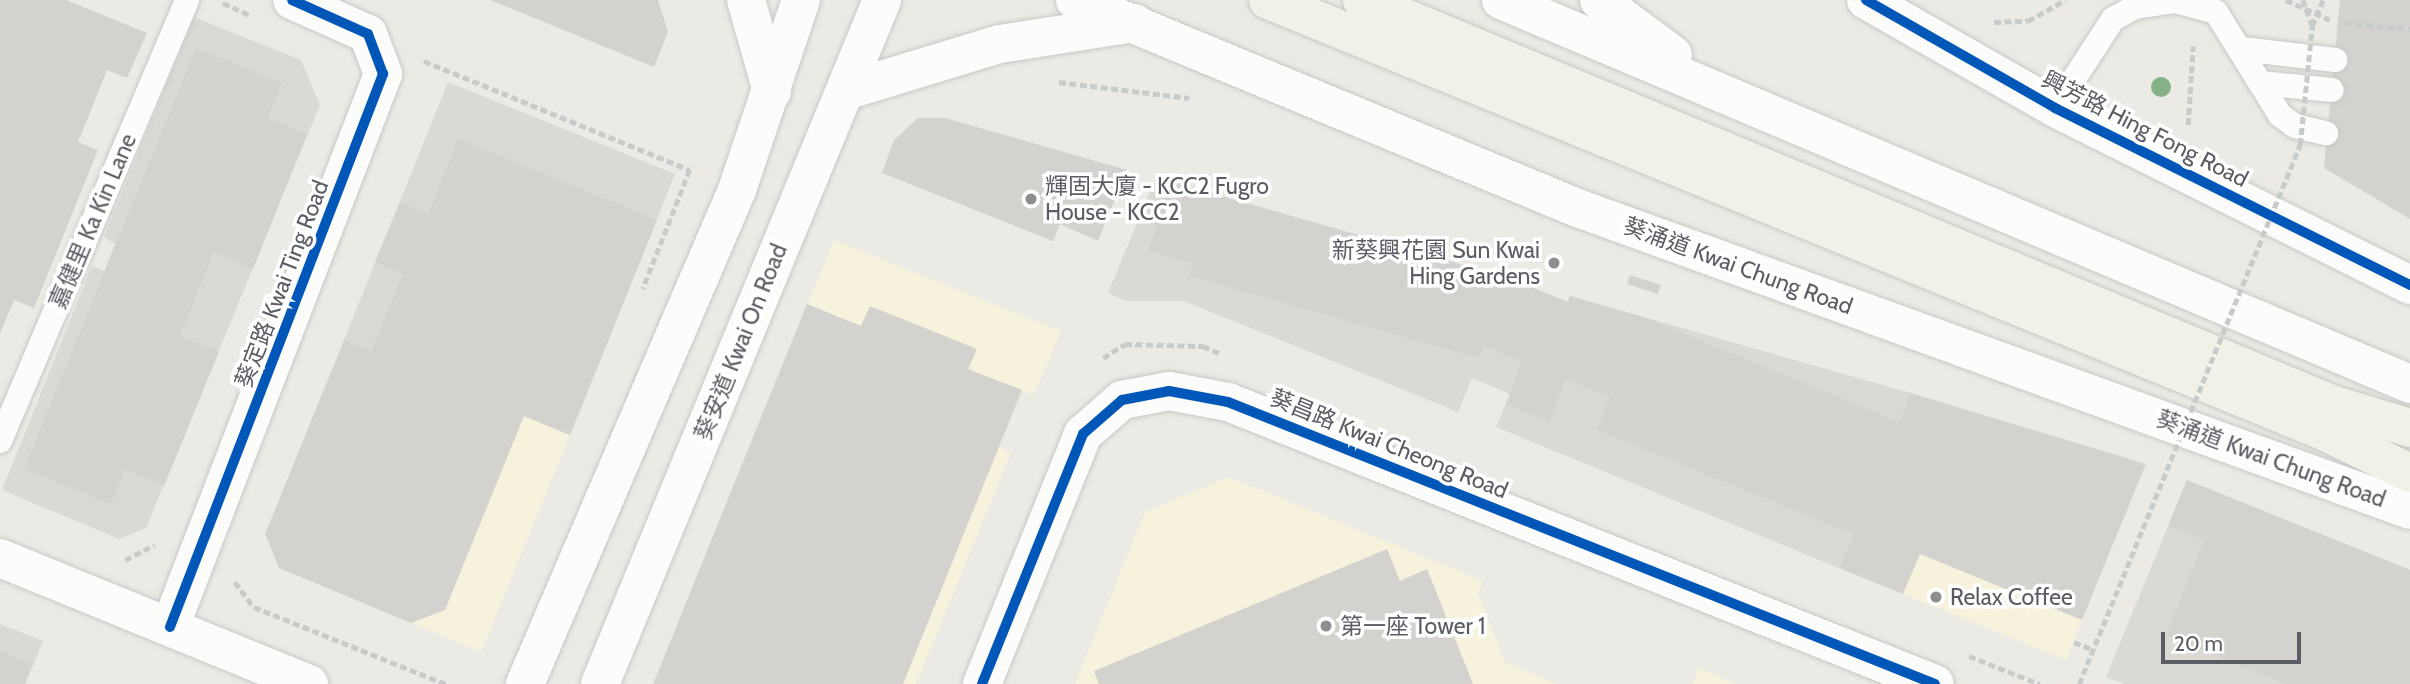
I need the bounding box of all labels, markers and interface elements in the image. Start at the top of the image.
street label: 興芳路 Hing Fong Road [2037,65,2253,193]
street label: 嘉健里 Ka Kin Lane [44,130,142,312]
place label: 輝固大廈 - KCC2 Fugro House - KCC2 [1045,172,1269,226]
street label: 葵定路 Kwai Ting Road [230,176,334,392]
marker: 輝固大廈 - KCC2 Fugro House - KCC2 [1023,191,1039,207]
street label: 葵涌道 Kwai Chung Road [1620,212,1856,320]
place label: 新葵興花園 Sun Kwai Hing Gardens [1332,236,1540,290]
street label: 葵安道 Kwai On Road [689,240,793,444]
marker: 新葵興花園 Sun Kwai Hing Gardens [1546,255,1562,271]
street label: 葵昌路 Kwai Cheong Road [1266,384,1512,504]
street label: 葵涌道 Kwai Chung Road [2153,405,2389,513]
place label: Relax Coffee [1950,583,2073,611]
marker: Relax Coffee [1928,589,1944,605]
place label: 第一座 Tower 1 [1340,612,1485,640]
marker: 第一座 Tower 1 [1318,618,1334,634]
scale bar [2165,618,2305,662]
text: 20 m [2174,631,2223,656]

